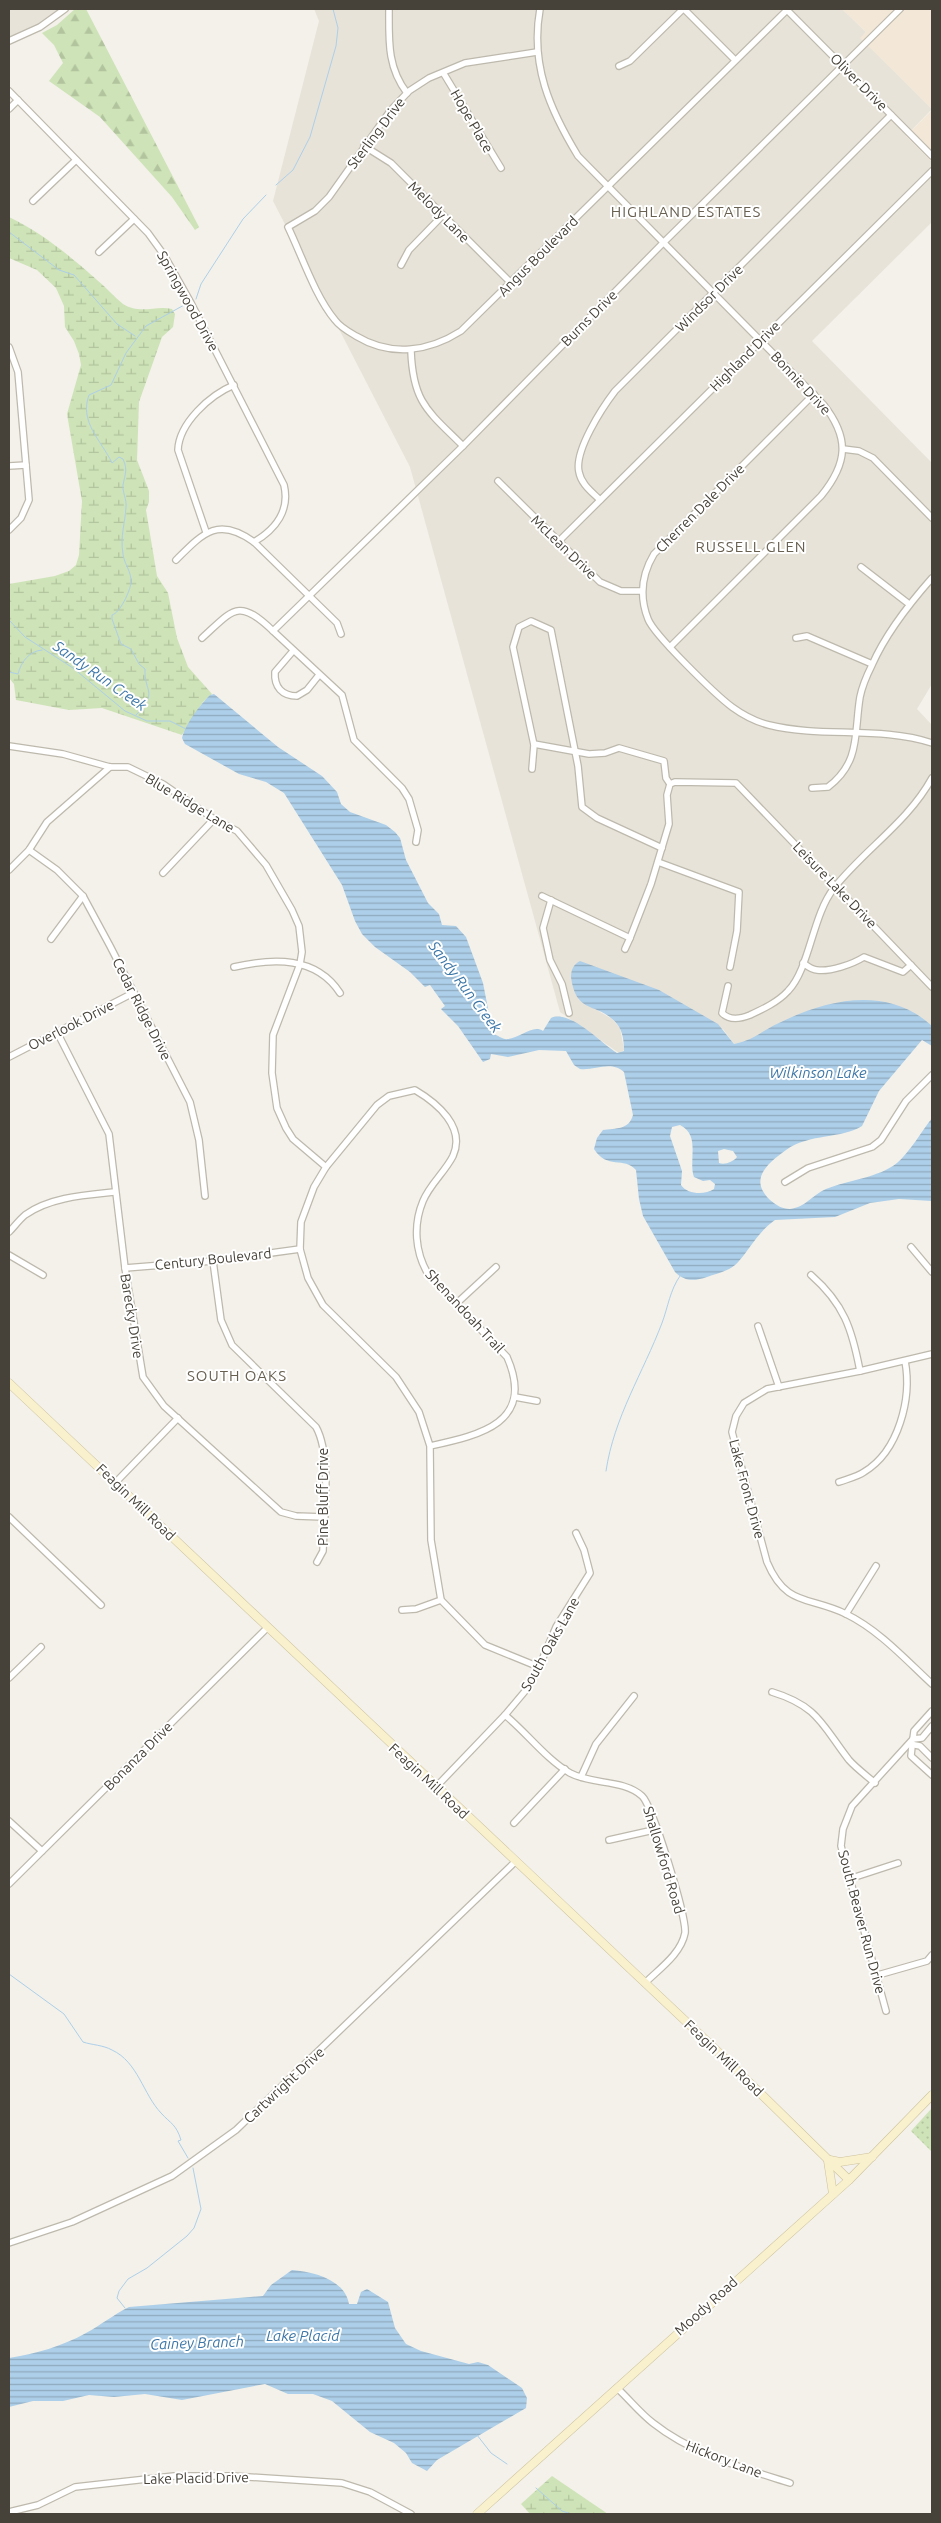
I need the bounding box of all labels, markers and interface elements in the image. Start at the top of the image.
street label: Oliver Drive [827,50,891,114]
street label: Hope Place [447,86,497,156]
street label: Sterling Drive [344,94,408,172]
street label: Melody Lane [405,178,473,246]
district label: HIGHLAND ESTATES [611,203,761,220]
street label: Angus Boulevard [495,213,581,299]
street label: Springwood Drive [154,248,222,354]
street label: Windsor Drive [672,261,746,335]
street label: Burns Drive [558,287,620,349]
street label: Highland Drive [707,318,783,394]
street label: Bonnie Drive [768,348,834,418]
street label: Cherren Dale Drive [652,460,748,556]
street label: McLean Drive [528,512,600,582]
district label: RUSSELL GLEN [695,538,807,555]
water label: Sandy Run Creek [50,637,150,714]
street label: Blue Ridge Lane [143,770,237,836]
street label: Leisure Lake Drive [790,839,880,931]
water label: Sandy Run Creek [425,937,505,1036]
street label: Cedar Ridge Drive [109,955,175,1063]
street label: Overlook Drive [25,997,117,1053]
water label: Wilkinson Lake [769,1064,867,1081]
street label: Century Boulevard [154,1245,272,1273]
street label: Shenandoah Trail [422,1266,508,1356]
street label: Barecky Drive [117,1272,147,1360]
district label: SOUTH OAKS [187,1367,287,1384]
street label: Lake Front Drive [726,1437,768,1541]
street label: Pine Bluff Drive [315,1448,331,1546]
street label: Feagin Mill Road [93,1460,179,1544]
street label: South Oaks Lane [518,1594,582,1694]
street label: Bonanza Drive [100,1718,176,1794]
street label: Feagin Mill Road [386,1740,472,1822]
street label: Shallowford Road [640,1804,688,1916]
street label: South Beaver Run Drive [835,1848,889,1996]
street label: Feagin Mill Road [681,2016,767,2100]
street label: Cartwright Drive [240,2044,328,2126]
street label: Moody Road [671,2274,741,2338]
water label: Lake Placid [266,2327,340,2344]
water label: Cainey Branch [150,2332,244,2353]
street label: Hickory Lane [684,2437,764,2481]
street label: Lake Placid Drive [143,2469,249,2487]

